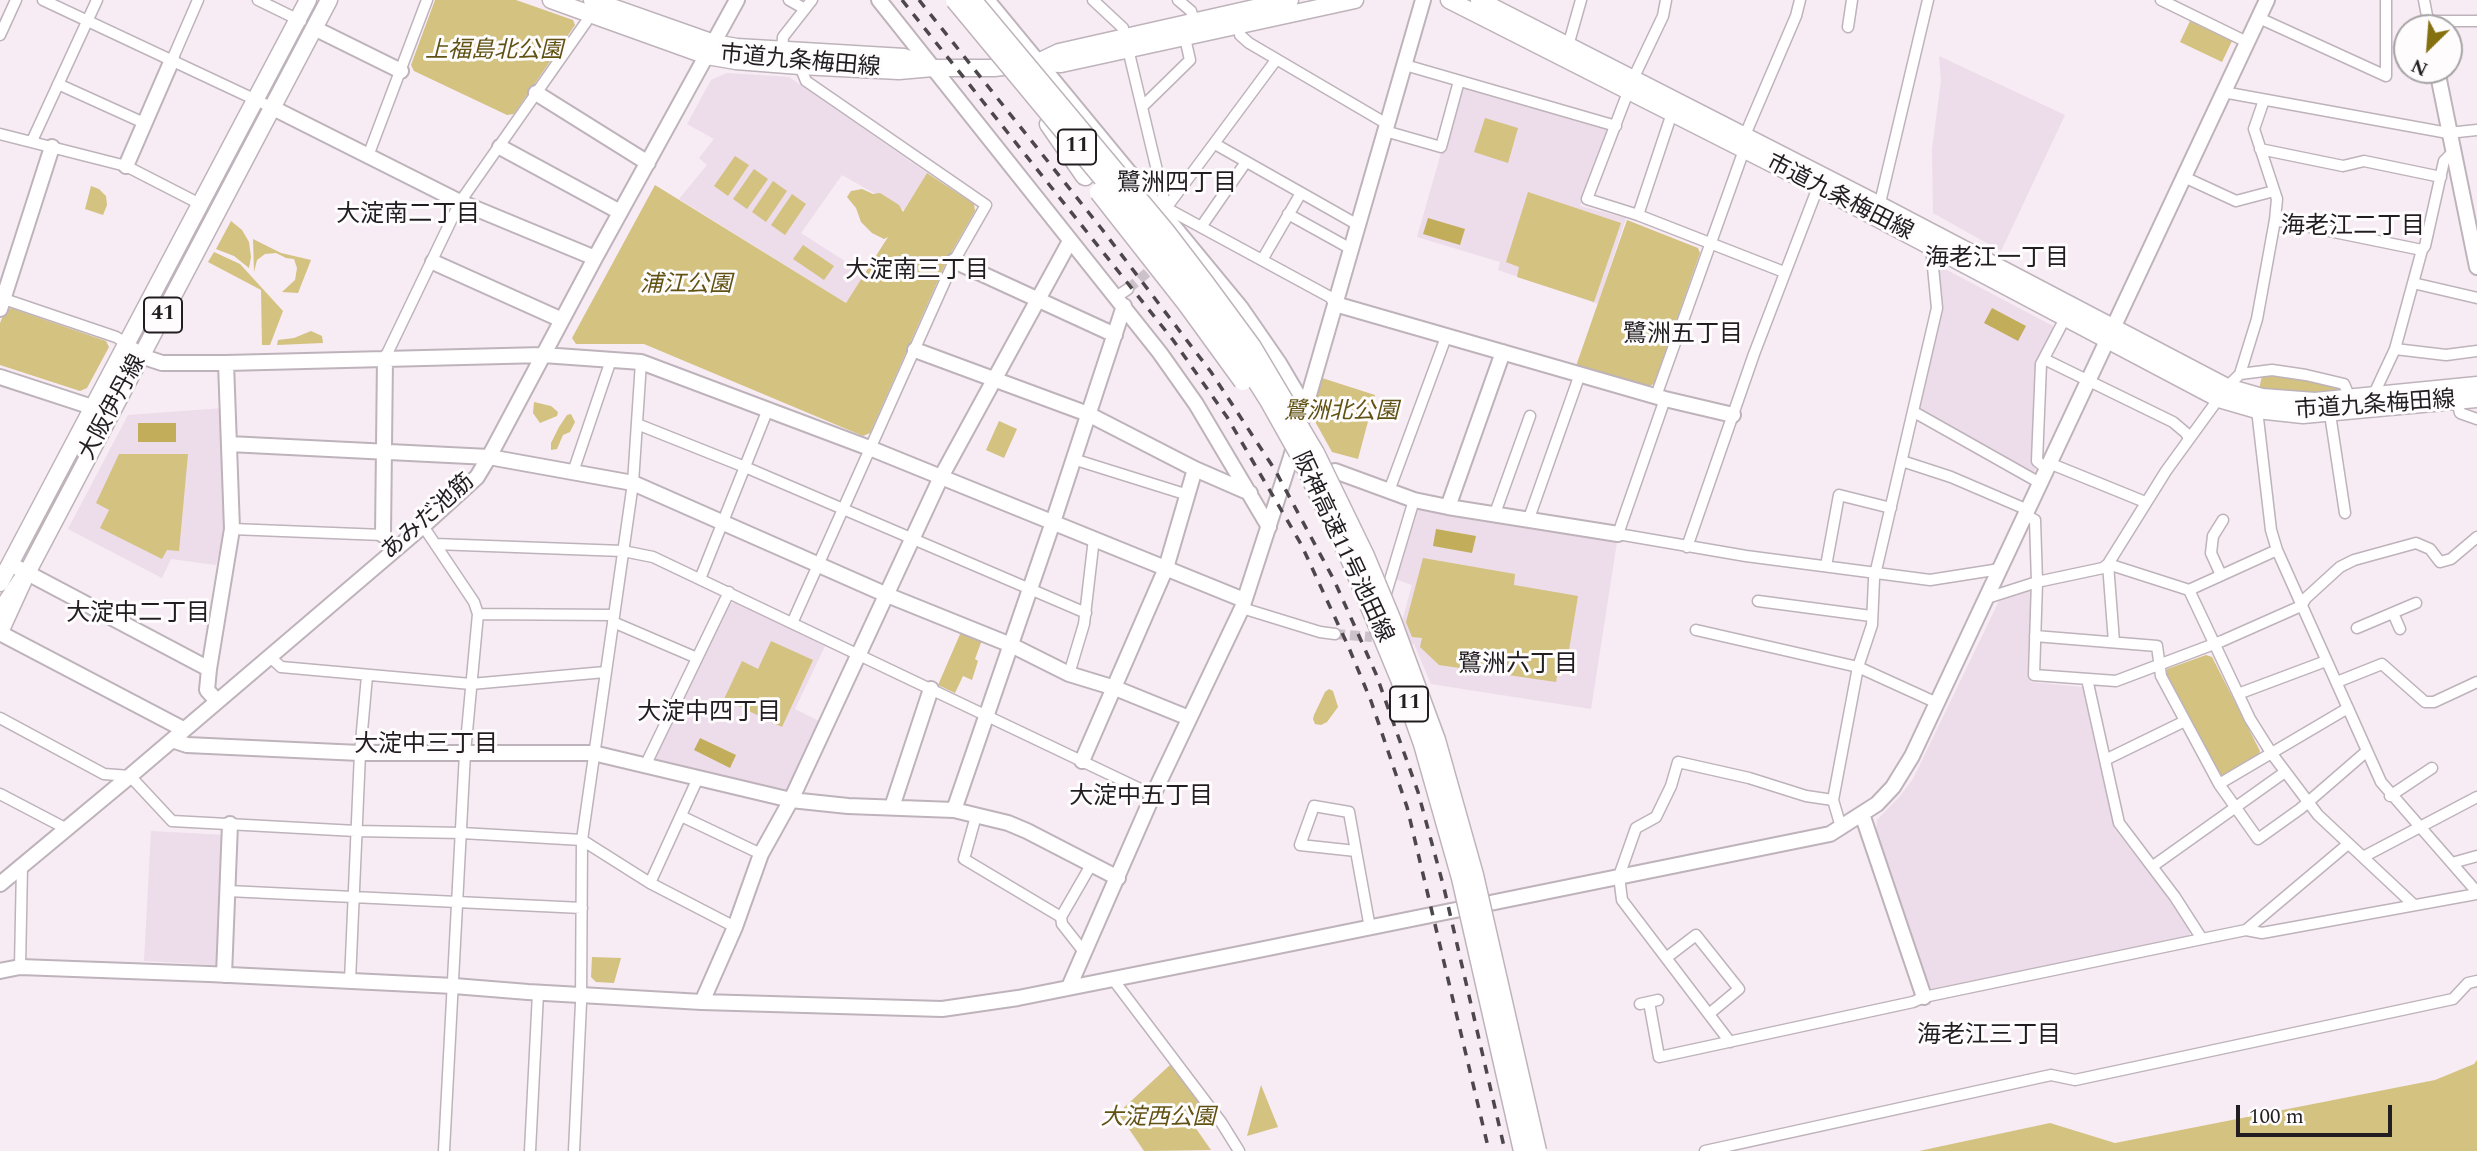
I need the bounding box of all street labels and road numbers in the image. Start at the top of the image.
street label: 市道九条梅田線 [719,42,881,84]
road number: 11 [1058,130,1096,164]
street label: 市道九条梅田線 [1761,150,1917,248]
road number: 41 [144,298,182,332]
street label: 大阪伊丹線 [75,351,153,465]
street label: 市道九条梅田線 [2294,388,2456,426]
street label: 阪神高速11号池田線 [1285,448,1397,648]
street label: あみだ池筋 [377,469,481,567]
road number: 11 [1390,686,1428,722]

